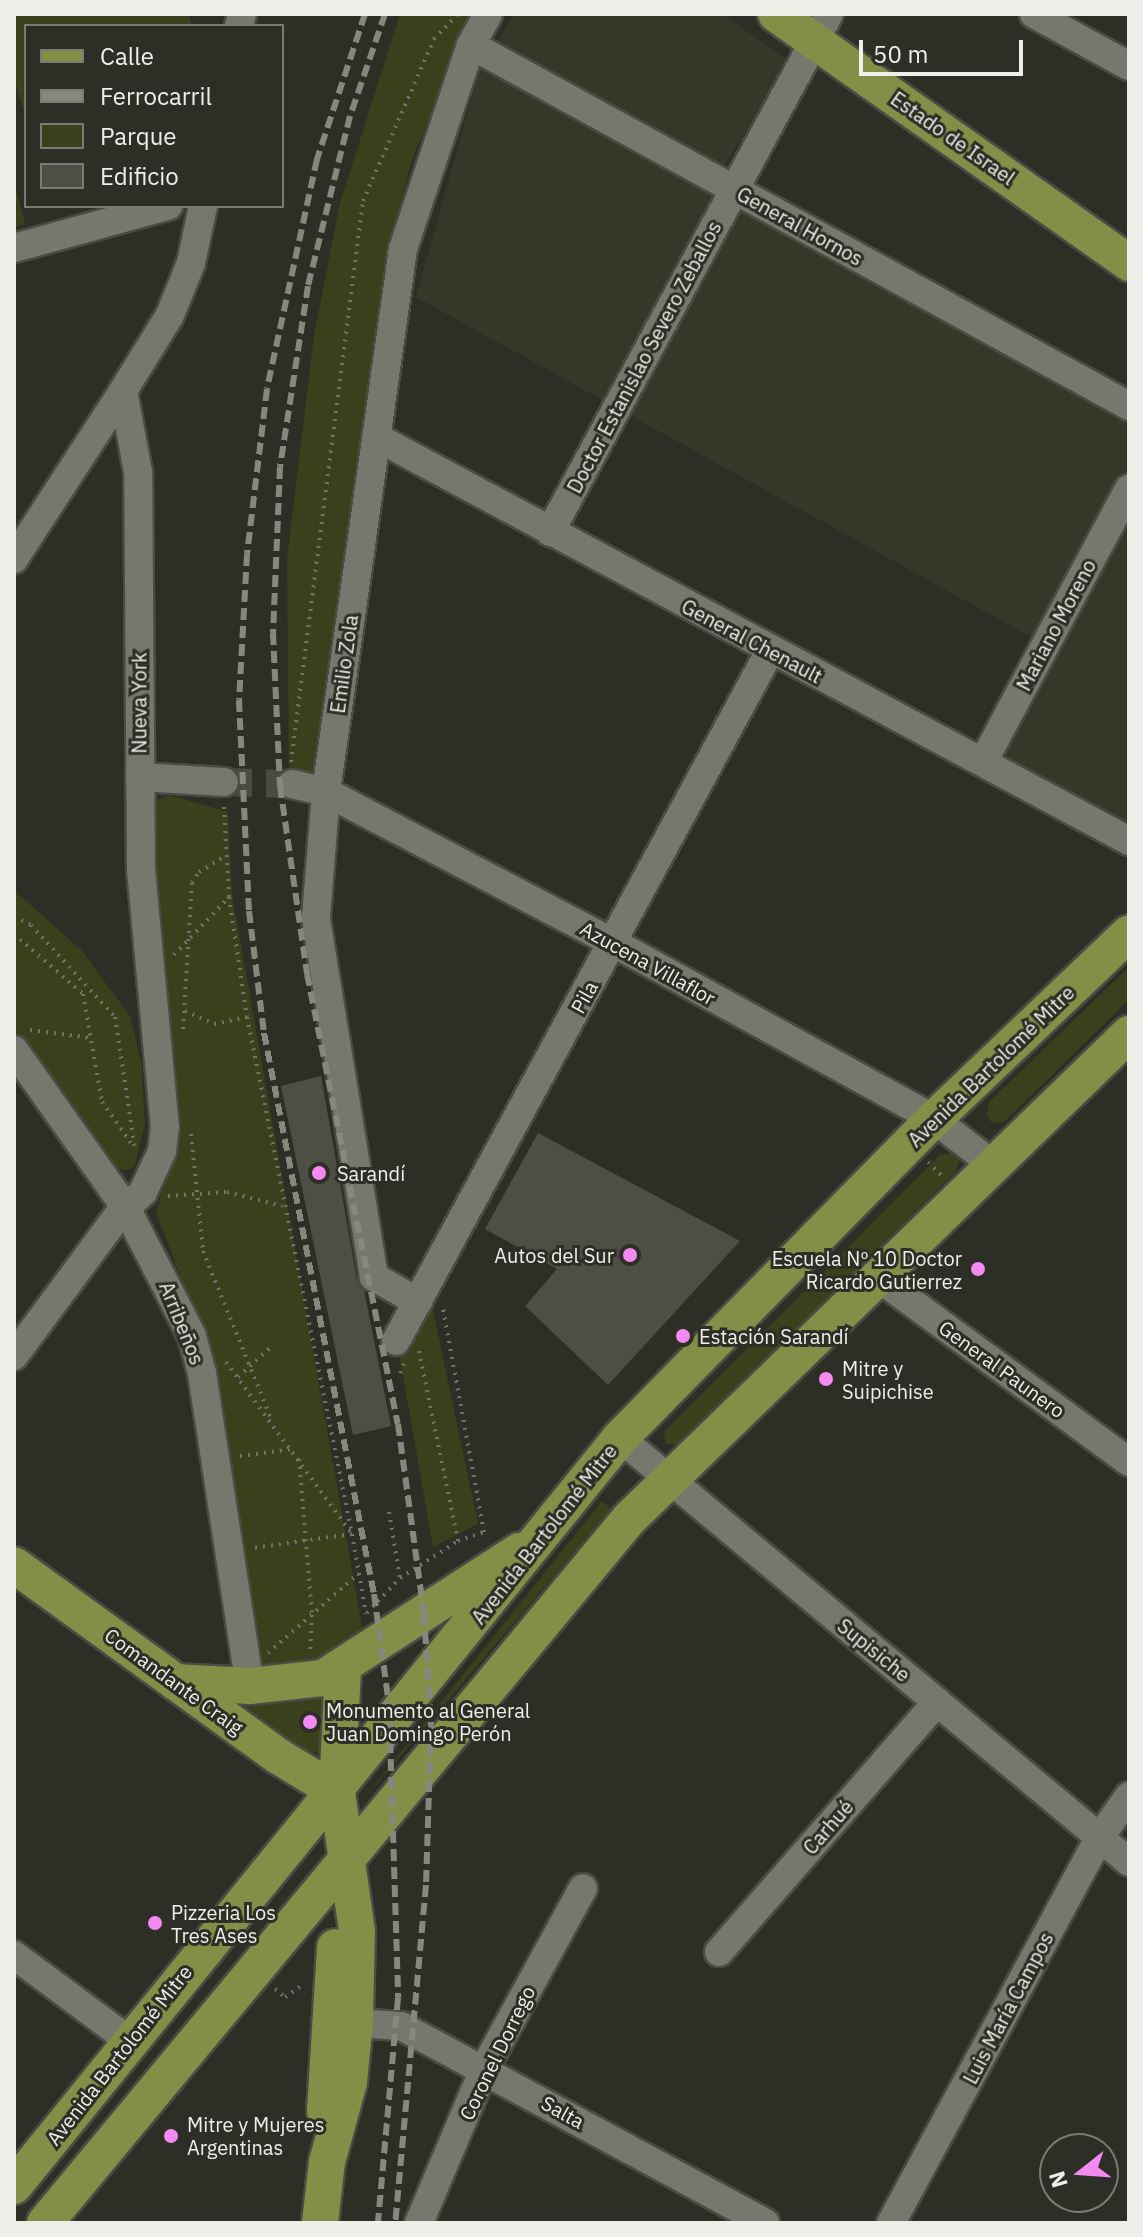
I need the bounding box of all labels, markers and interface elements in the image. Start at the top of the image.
legend [24,24,284,208]
scale bar [863,24,1027,74]
text: 50 m [873,38,928,70]
text: Calle [100,40,154,72]
text: Ferrocarril [100,80,212,112]
street label: Estado de Israel [886,86,1020,190]
text: Parque [100,120,177,152]
text: Edificio [100,160,179,192]
street label: General Hornos [733,181,867,271]
street label: Doctor Estanislao Severo Zeballos [562,217,726,497]
street label: Mariano Moreno [1011,555,1101,695]
street label: General Chenault [678,594,826,688]
street label: Emilio Zola [325,613,363,715]
street label: Nueva York [127,652,151,754]
street label: Azucena Villaflor [576,916,720,1010]
street label: Pila [565,977,603,1017]
street label: Avenida Bartolomé Mitre [903,980,1079,1152]
place label: Sarandí [337,1161,405,1185]
marker: Sarandí [308,1162,330,1184]
place label: Autos del Sur [494,1243,614,1267]
marker: Autos del Sur [621,1246,639,1264]
place label: Escuela Nº 10 Doctor Ricardo Gutierrez [772,1246,962,1293]
marker: Escuela Nº 10 Doctor Ricardo Gutierrez [969,1260,987,1278]
street label: Arribeños [155,1278,209,1368]
street label: General Paunero [934,1315,1070,1423]
place label: Estación Sarandí [699,1324,848,1348]
marker: Estación Sarandí [674,1327,692,1345]
place label: Mitre y Suipichise [842,1356,934,1403]
marker: Mitre y Suipichise [817,1370,835,1388]
street label: Avenida Bartolomé Mitre [466,1439,622,1629]
street label: Supisiche [833,1613,915,1687]
street label: Comandante Craig [100,1623,248,1739]
place label: Monumento al General Juan Domingo Perón [326,1698,530,1745]
marker: Monumento al General Juan Domingo Perón [301,1713,319,1731]
street label: Carhué [798,1795,858,1859]
place label: Pizzeria Los Tres Ases [171,1900,276,1947]
marker: Pizzeria Los Tres Ases [146,1914,164,1932]
street label: Luis María Campos [958,1928,1058,2088]
street label: Avenida Bartolomé Mitre [41,1960,197,2150]
street label: Coronel Dorrego [454,1982,540,2124]
street label: Salta [537,2091,589,2133]
place label: Mitre y Mujeres Argentinas [187,2112,324,2159]
marker: Mitre y Mujeres Argentinas [162,2127,180,2145]
north arrow [1039,2133,1119,2213]
text: N [1041,2168,1074,2191]

